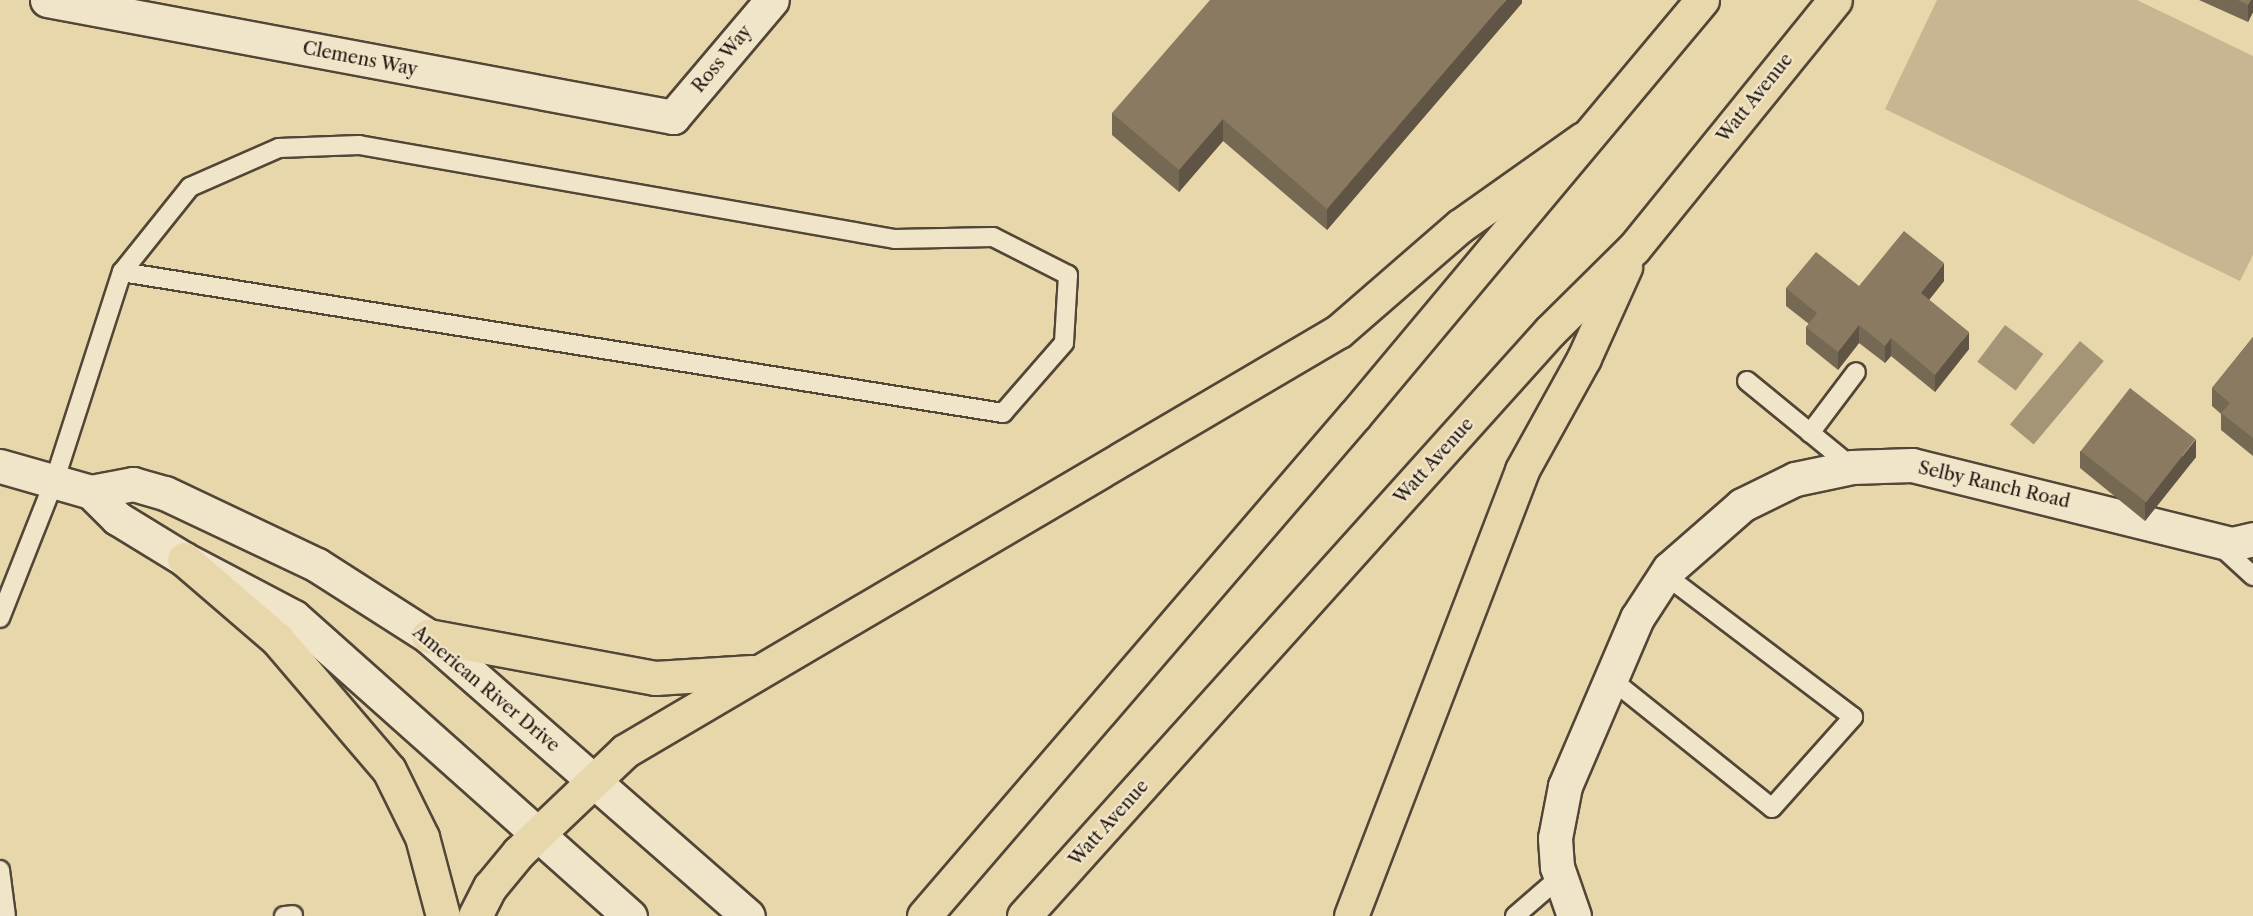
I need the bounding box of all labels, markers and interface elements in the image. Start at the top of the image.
street label: Ross Way [687,21,757,97]
street label: Clemens Way [300,37,420,81]
street label: Watt Avenue [1712,49,1798,147]
street label: Watt Avenue [1389,413,1479,509]
street label: Selby Ranch Road [1916,457,2072,513]
street label: American River Drive [408,621,564,757]
street label: Watt Avenue [1064,775,1154,871]

